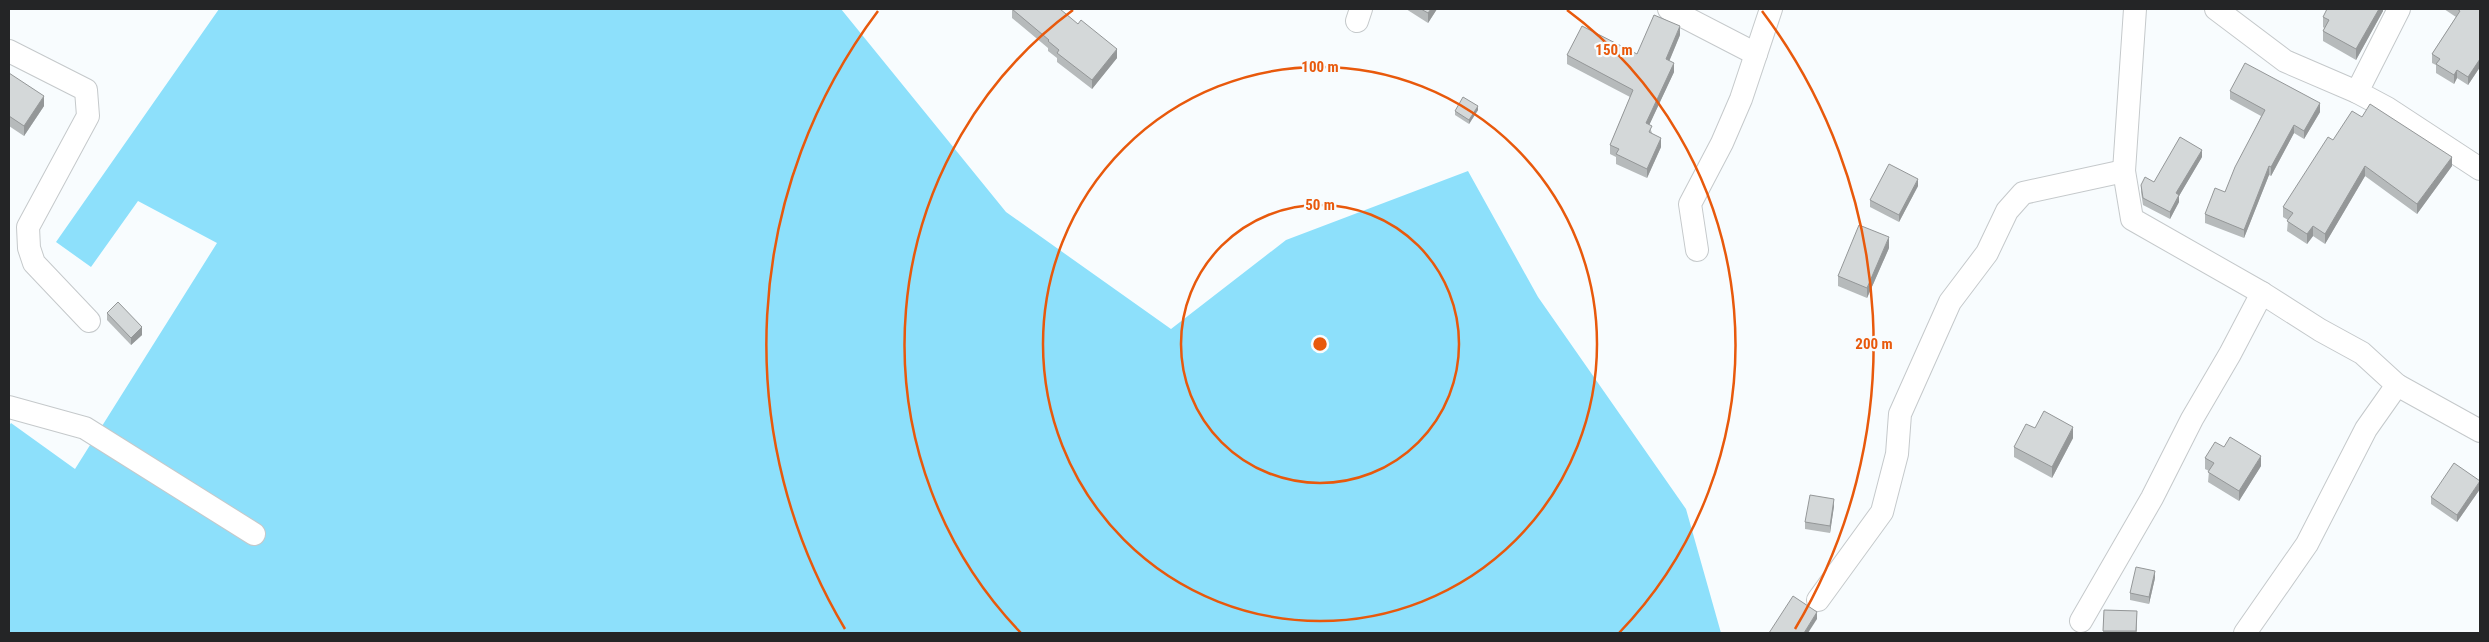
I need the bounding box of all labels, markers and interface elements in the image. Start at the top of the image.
text: 150 m [1595,41,1633,59]
text: 100 m [1301,58,1339,76]
text: 50 m [1305,196,1335,214]
centre of rings [1311,335,1329,353]
text: 200 m [1855,335,1893,353]

